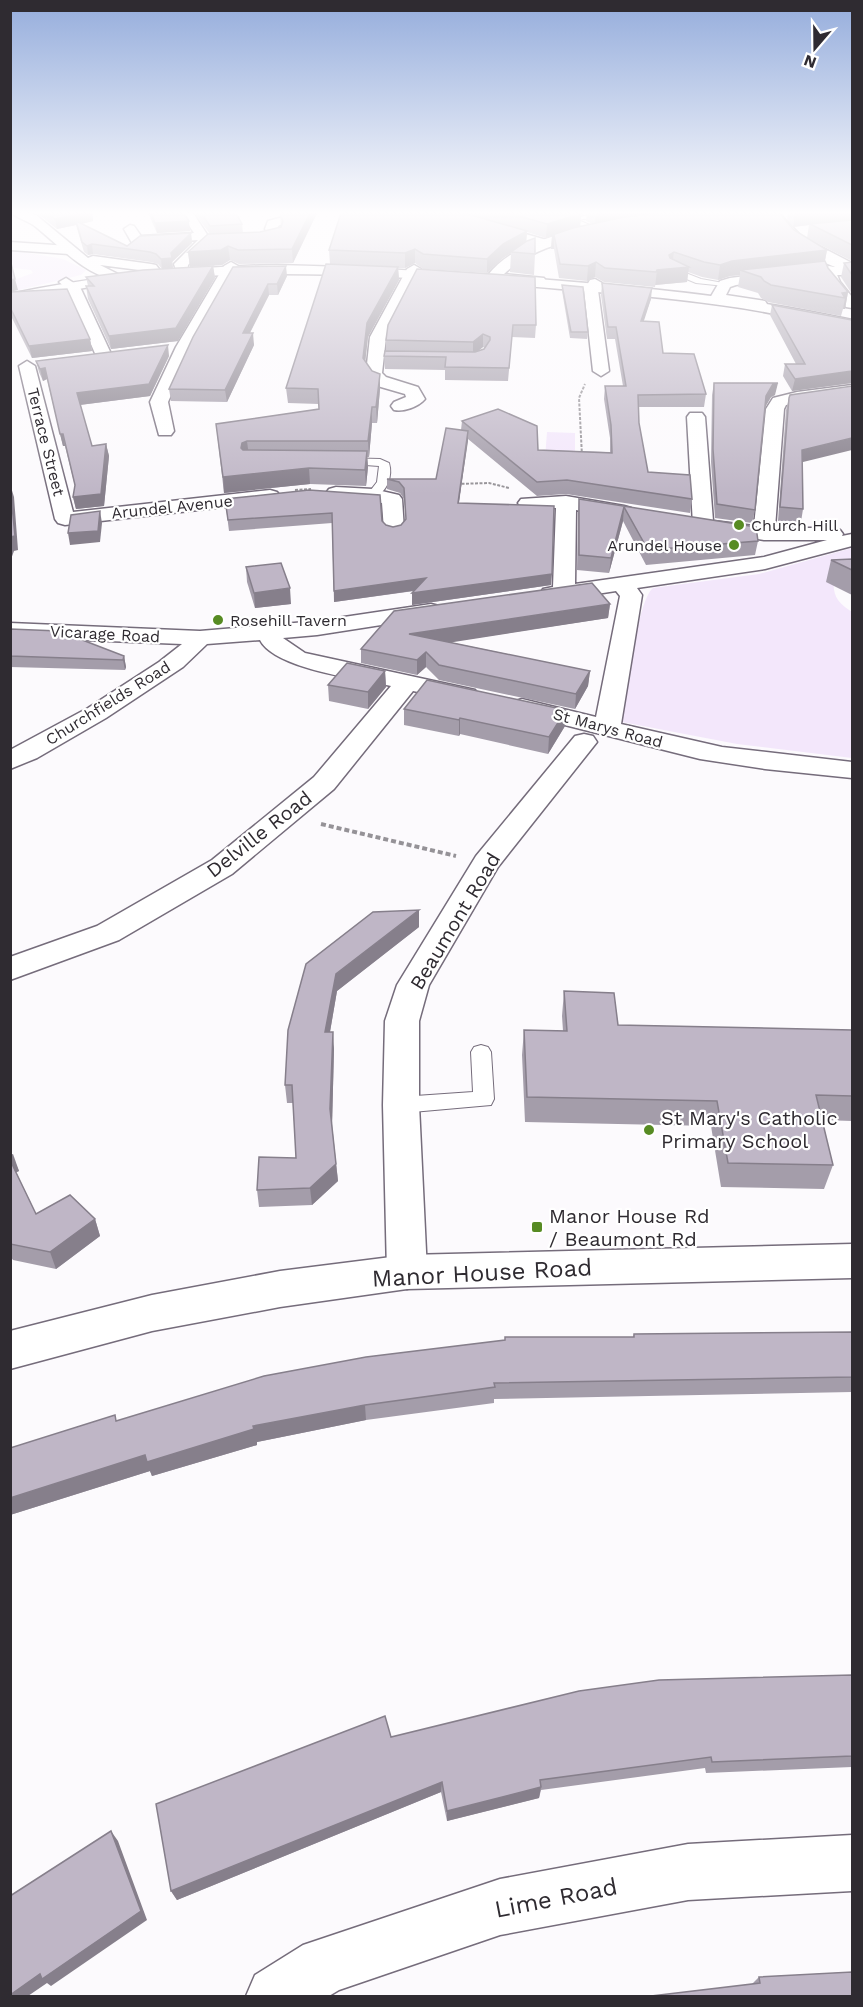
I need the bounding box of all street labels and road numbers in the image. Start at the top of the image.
street label: Terrace Street [23,386,69,498]
street label: Arundel Avenue [110,491,234,523]
street label: Vicarage Road [49,622,161,646]
street label: Churchfields Road [42,657,174,749]
street label: St Marys Road [551,704,665,752]
street label: Delville Road [202,786,316,882]
street label: Beaumont Road [405,848,505,994]
street label: Manor House Road [371,1253,593,1293]
street label: Lime Road [492,1872,620,1924]

